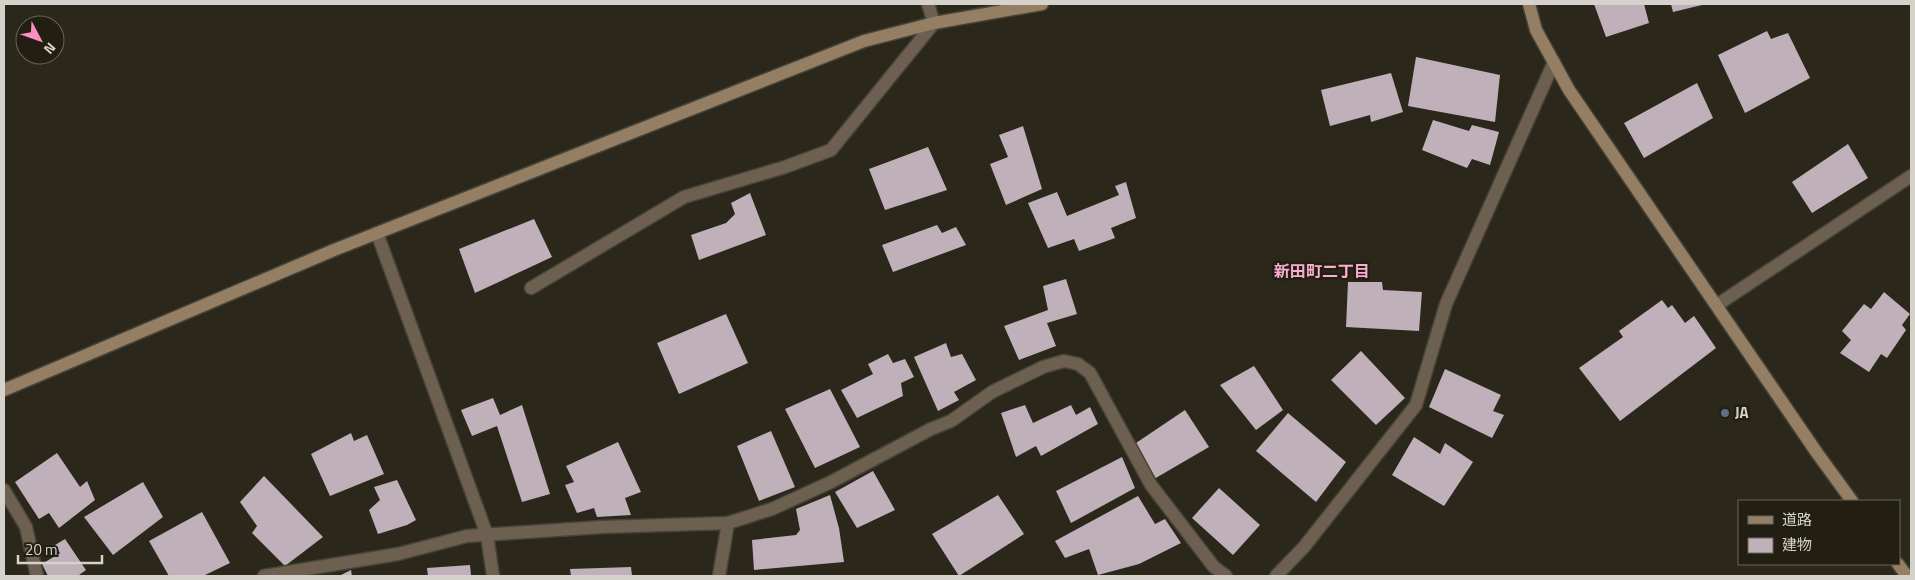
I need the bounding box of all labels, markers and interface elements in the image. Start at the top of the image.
north arrow [15,15,65,65]
text: N [39,38,61,59]
district label: 新田町二丁目 [1274,259,1370,283]
place label: JA [1735,401,1749,424]
marker: JA [1719,407,1731,419]
legend [1738,500,1900,565]
text: 道路 [1782,508,1812,531]
scale bar [18,532,101,564]
text: 建物 [1782,533,1812,556]
text: 20 m [25,538,58,561]

